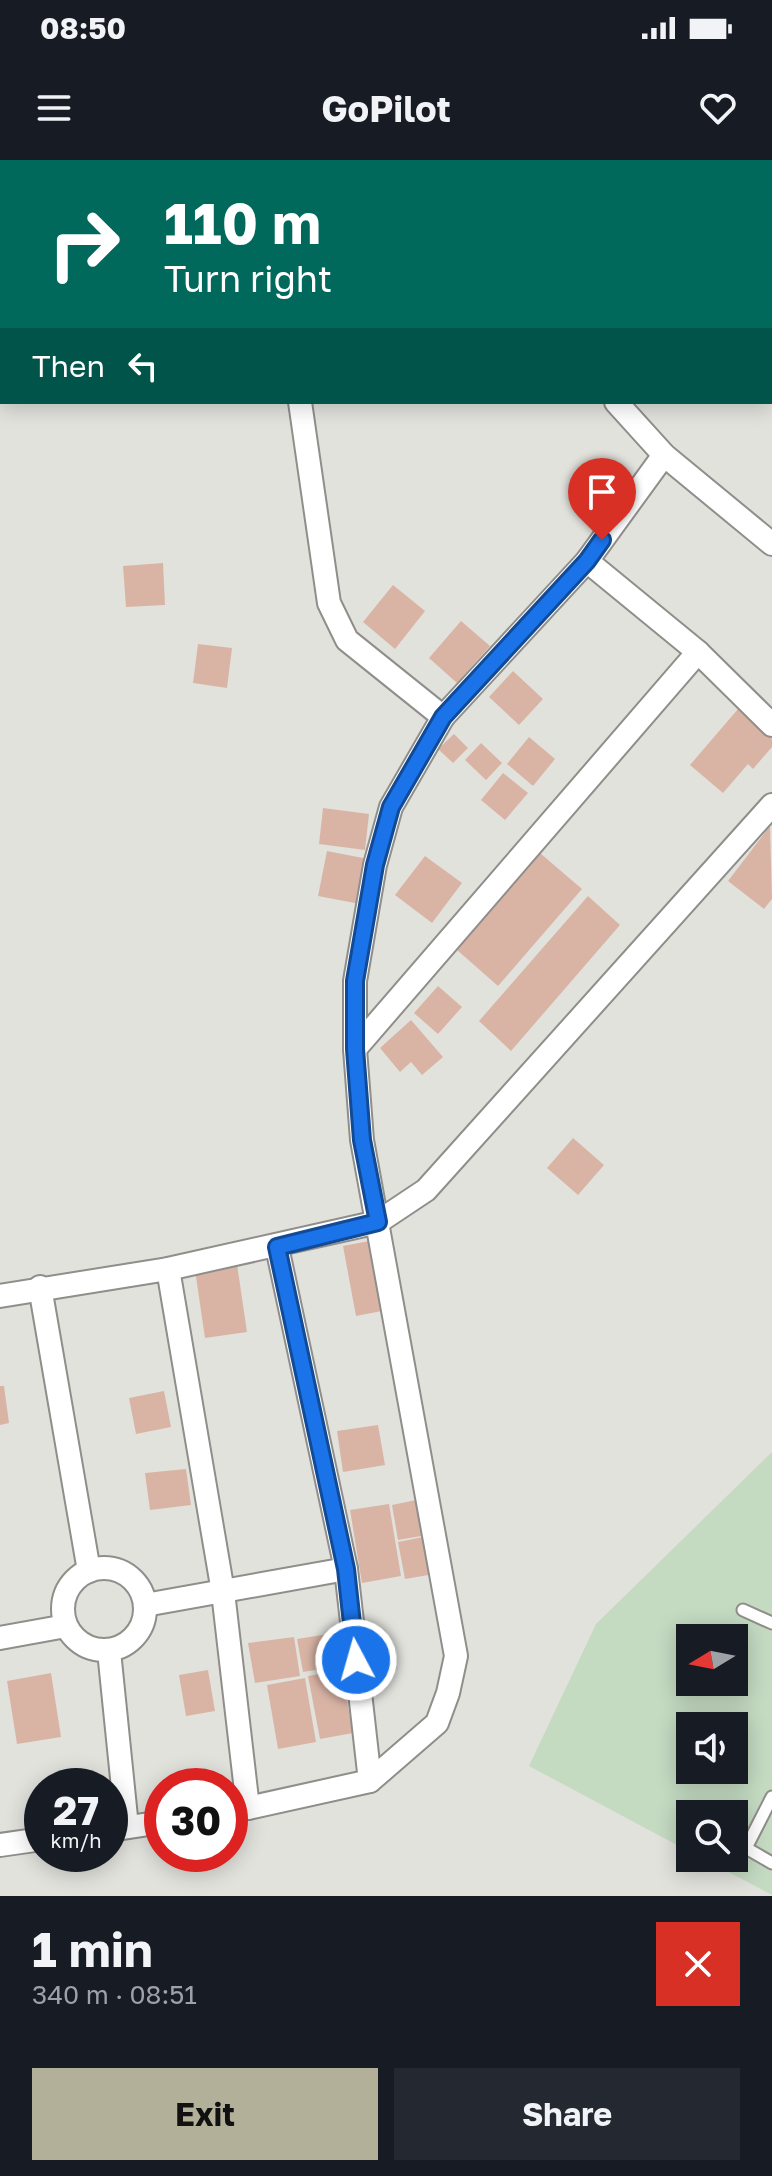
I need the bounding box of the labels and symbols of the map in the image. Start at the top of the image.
pin [568,458,636,540]
position arrow [314,1618,398,1702]
north arrow [676,1624,748,1696]
speed limit sign: 30 [144,1768,248,1872]

